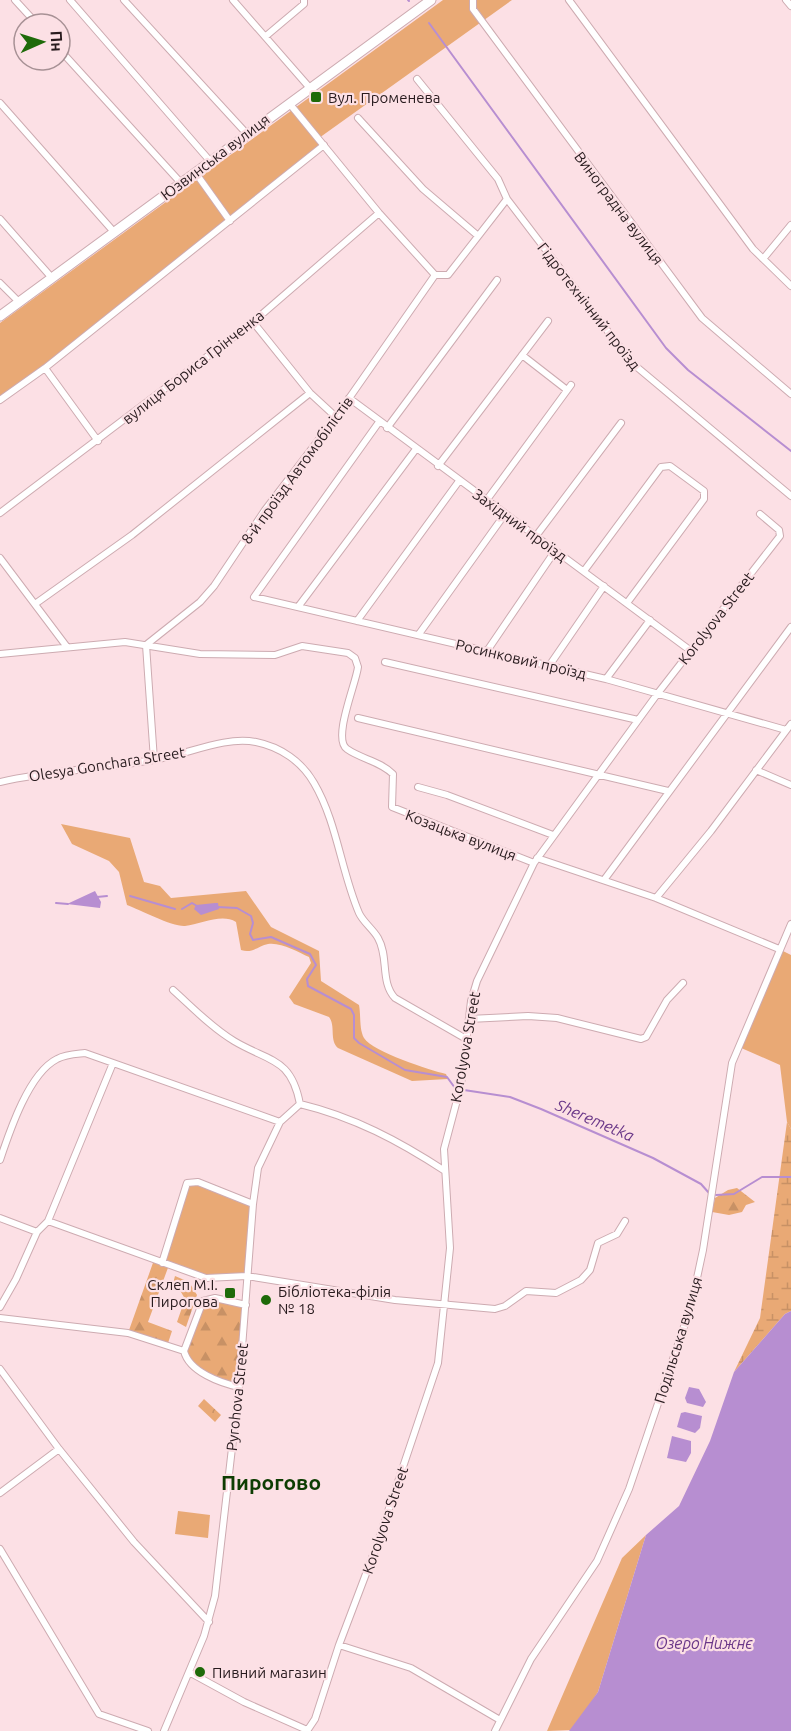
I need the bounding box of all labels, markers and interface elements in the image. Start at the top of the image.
north arrow [12,12,72,72]
text: Пн [47,30,67,52]
place label: Вул. Променева [328,89,441,106]
marker: Вул. Променева [309,90,323,104]
street label: Юзвинська вулиця [157,111,273,203]
street label: Виноградна вулиця [571,148,667,268]
street label: Гідротехнічний проїзд [534,239,644,373]
street label: вулиця Бориса Грінченка [119,307,267,427]
street label: 8-й проїзд Автомобілістів [238,393,356,547]
street label: Західний проїзд [470,485,570,565]
street label: Korolyova Street [675,568,757,668]
street label: Росинковий проїзд [454,636,588,682]
street label: Olesya Gonchara Street [28,743,186,785]
street label: Козацька вулиця [403,806,519,864]
street label: Korolyova Street [447,990,483,1104]
water label: Sheremetka [552,1095,637,1145]
street label: Подільська вулиця [651,1275,705,1405]
place label: Склеп М.І. Пирогова [147,1276,218,1310]
place label: Бібліотека-філія № 18 [278,1283,391,1317]
marker: Склеп М.І. Пирогова [223,1286,237,1300]
marker: Бібліотека-філія № 18 [259,1293,273,1307]
street label: Pyrohova Street [223,1342,251,1452]
street label: Korolyova Street [359,1464,411,1576]
district label: Пирогово [221,1470,321,1494]
water label: Озеро Нижнє [655,1634,753,1652]
place label: Пивний магазин [212,1664,327,1681]
marker: Пивний магазин [193,1665,207,1679]

